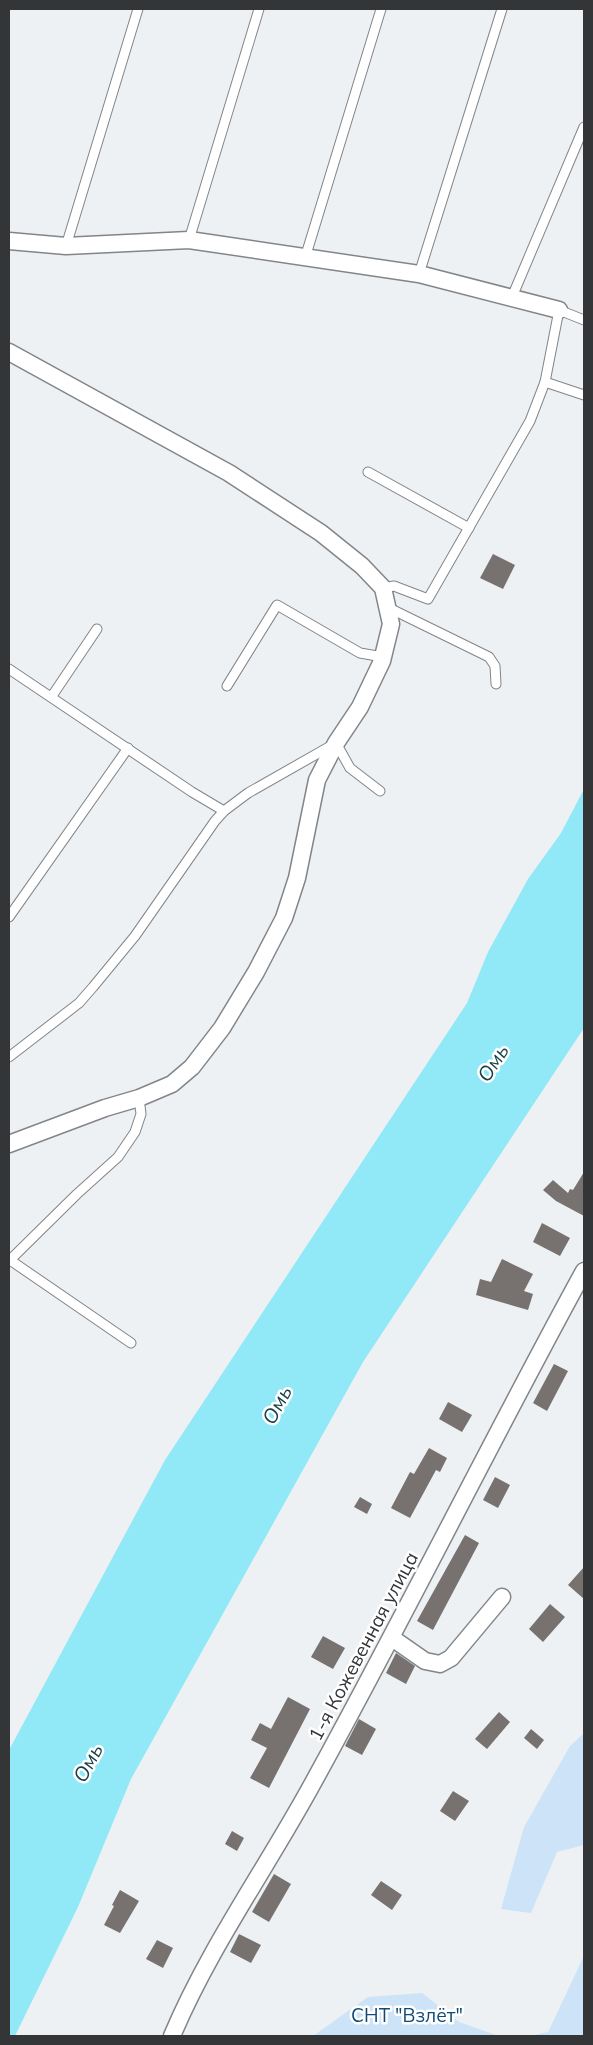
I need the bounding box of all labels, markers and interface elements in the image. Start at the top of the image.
water label: Омь [471,1039,514,1086]
water label: Омь [256,1381,297,1428]
street label: 1-я Кожевенная улица [303,1547,423,1745]
water label: Омь [67,1739,108,1786]
park label: СНТ "Взлёт" [351,2003,463,2027]

